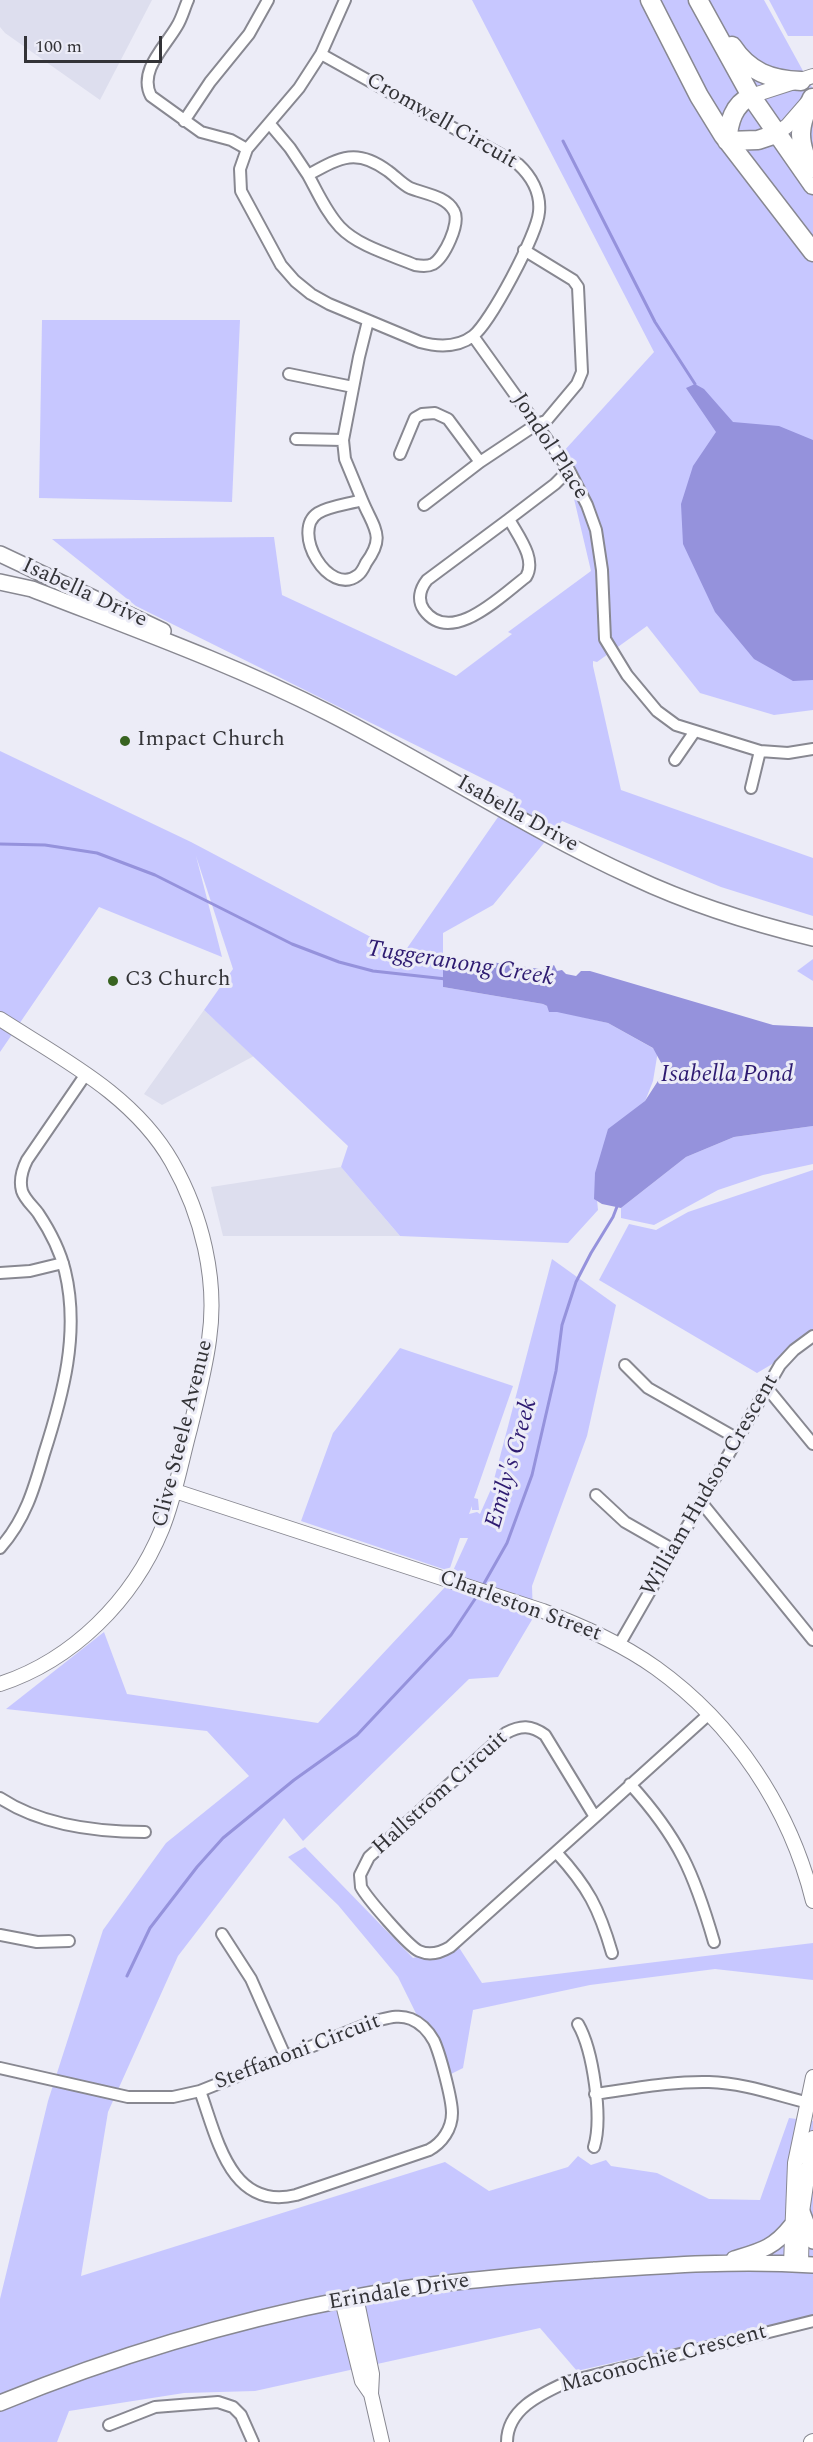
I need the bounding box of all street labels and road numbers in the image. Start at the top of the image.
street label: Cromwell Circuit [361,68,521,176]
street label: Jondol Place [505,389,593,505]
street label: Isabella Drive [17,554,151,634]
street label: Isabella Drive [452,771,582,859]
street label: Clive Steele Avenue [148,1338,220,1530]
street label: William Hudson Crescent [637,1370,785,1602]
street label: Charleston Street [435,1565,605,1649]
street label: Hallstrom Circuit [368,1726,514,1862]
street label: Steffanoni Circuit [212,2009,384,2097]
street label: Erindale Drive [327,2269,471,2317]
street label: Maconochie Crescent [558,2320,770,2400]

